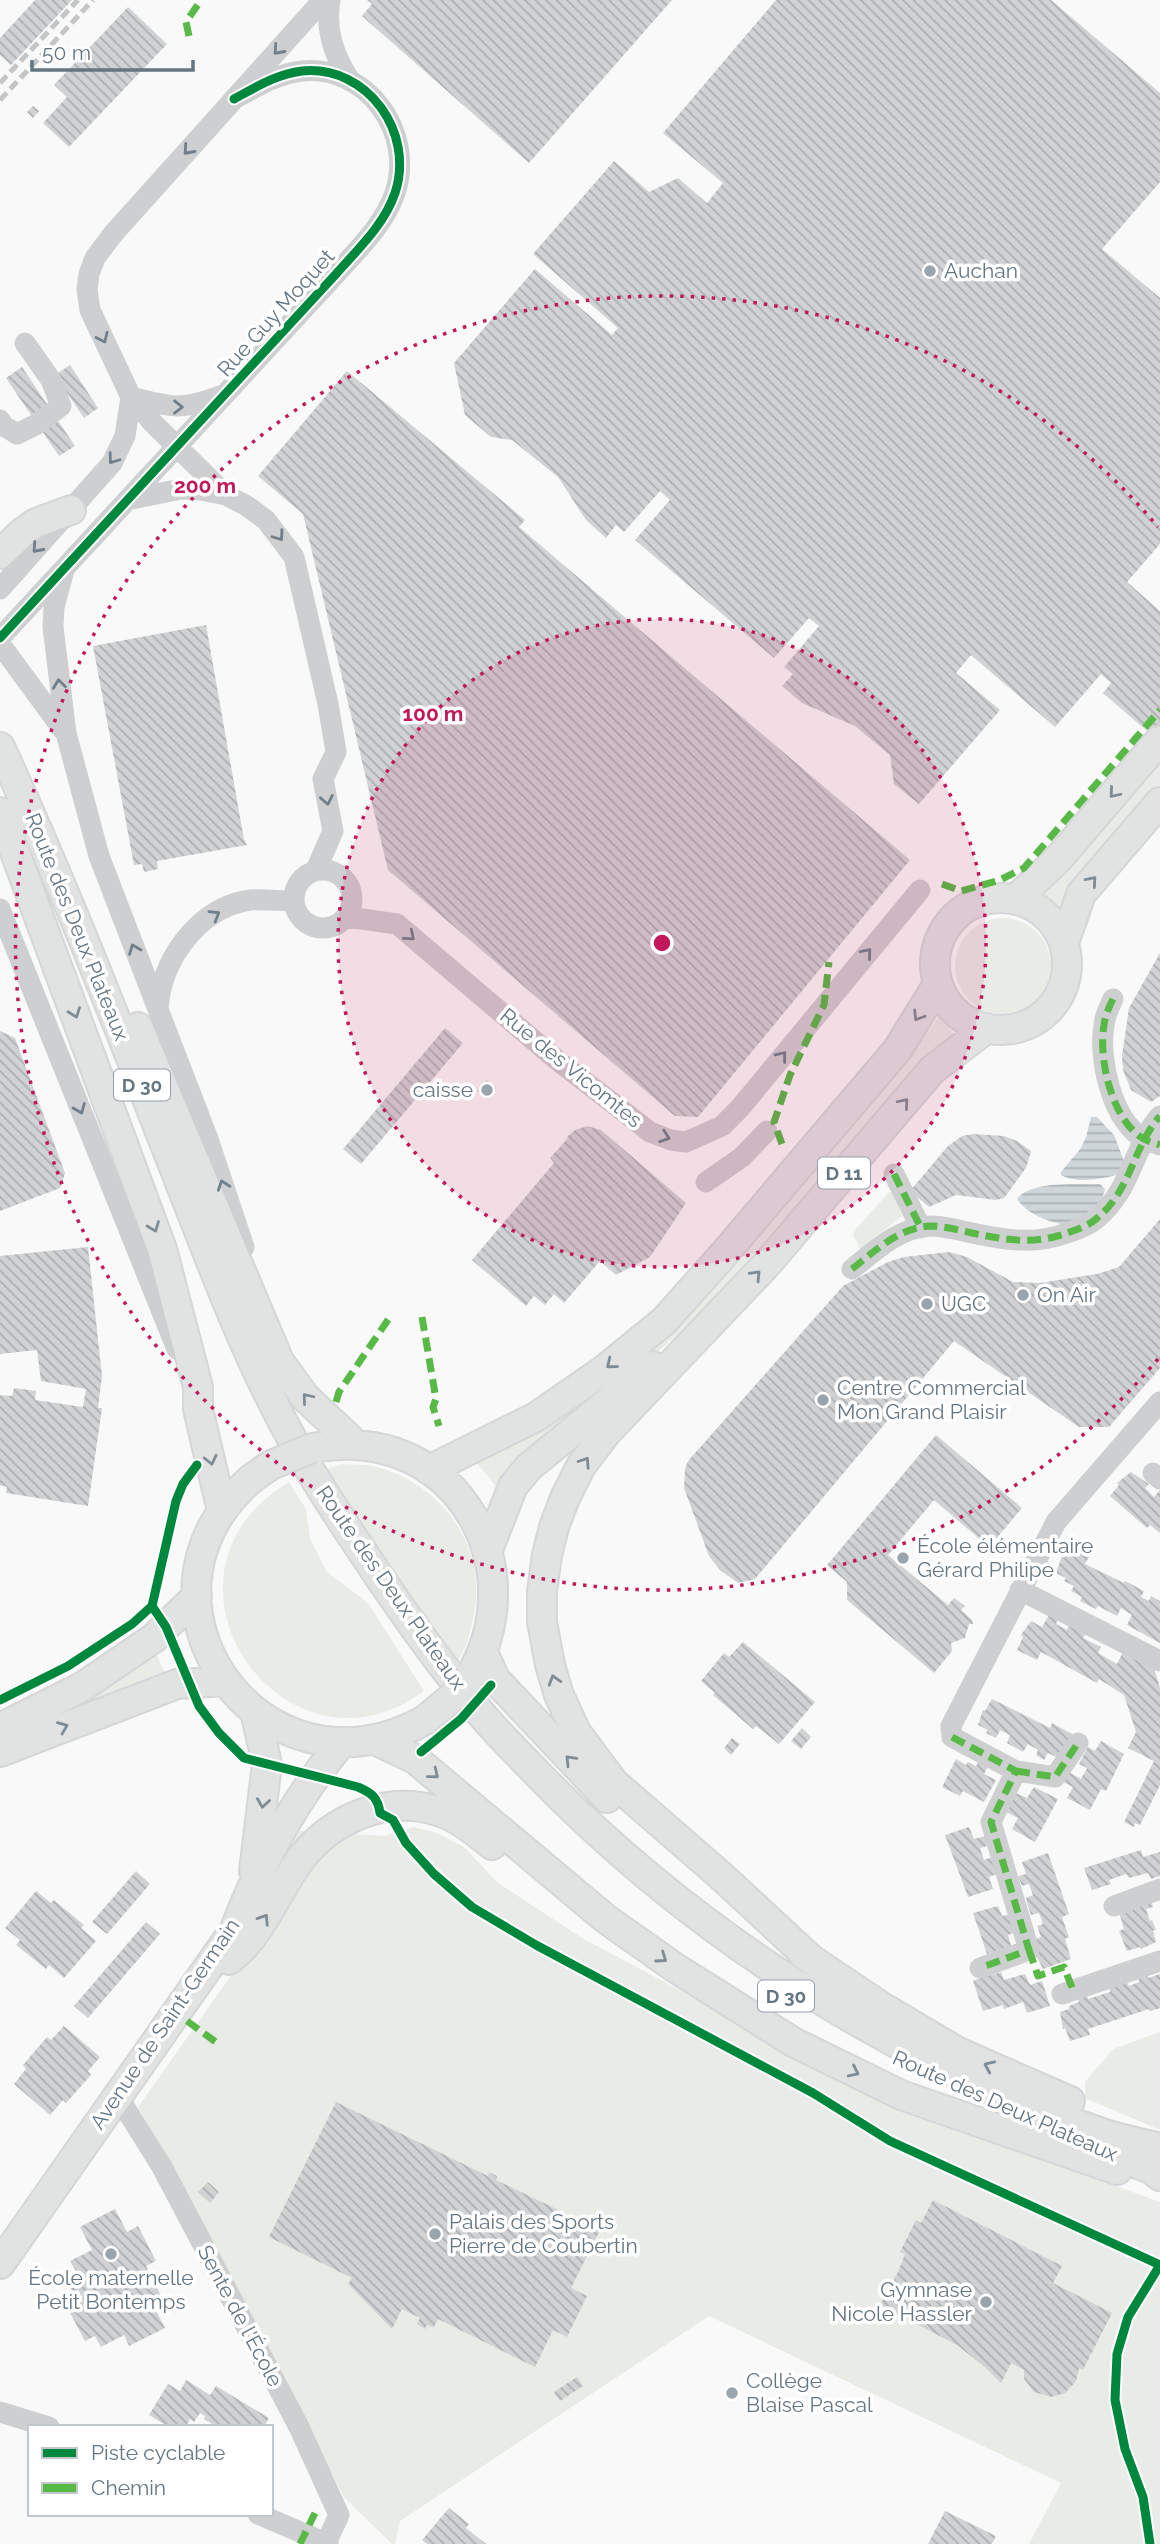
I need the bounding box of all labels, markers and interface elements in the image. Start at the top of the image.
scale bar [32,28,192,72]
text: 50 m [42,40,91,65]
one-way arrow [274,41,286,54]
one-way arrow [184,142,196,155]
street label: Rue Guy Moquet [212,244,339,382]
place label: Auchan [944,258,1018,283]
marker: Auchan [922,263,938,279]
one-way arrow [95,331,109,343]
one-way arrow [173,399,184,414]
one-way arrow [109,451,122,464]
text: 200 m [174,473,236,498]
one-way arrow [271,528,283,541]
one-way arrow [33,540,45,553]
one-way arrow [52,678,67,689]
text: 100 m [403,701,463,726]
one-way arrow [1110,785,1123,797]
one-way arrow [318,794,333,806]
street label: Route des Deux Plateaux [20,809,135,1045]
one-way arrow [1084,877,1096,890]
one-way arrow [207,910,220,923]
one-way arrow [402,928,415,940]
centre of rings [650,931,674,955]
one-way arrow [128,944,142,956]
one-way arrow [859,948,872,961]
street label: Rue des Vicomtes [495,1003,647,1132]
one-way arrow [67,1007,81,1019]
one-way arrow [914,1009,927,1022]
one-way arrow [773,1052,786,1064]
road number: D 30 [114,1070,170,1100]
place label: caisse [413,1077,473,1102]
marker: caisse [479,1082,495,1098]
one-way arrow [896,1098,908,1111]
one-way arrow [72,1102,86,1114]
one-way arrow [659,1128,671,1143]
road number: D 11 [818,1158,870,1189]
one-way arrow [217,1179,231,1191]
one-way arrow [146,1220,160,1232]
one-way arrow [747,1270,760,1283]
place label: On Air [1037,1282,1096,1307]
marker: On Air [1015,1287,1031,1303]
place label: UGC [941,1291,986,1316]
marker: UGC [919,1296,935,1312]
one-way arrow [607,1356,620,1368]
place label: Centre Commercial Mon Grand Plaisir [837,1375,1026,1424]
marker: Centre Commercial Mon Grand Plaisir [815,1392,831,1408]
one-way arrow [303,1393,315,1406]
one-way arrow [203,1454,217,1466]
one-way arrow [577,1457,589,1470]
street label: Route des Deux Plateaux [311,1481,472,1695]
place label: École élémentaire Gérard Philipe [917,1533,1093,1582]
marker: École élémentaire Gérard Philipe [895,1550,911,1566]
one-way arrow [548,1674,563,1686]
one-way arrow [57,1721,69,1735]
one-way arrow [566,1755,579,1768]
one-way arrow [426,1766,438,1779]
one-way arrow [256,1797,271,1809]
one-way arrow [256,1913,269,1926]
street label: Avenue de Saint-Germain [85,1914,245,2134]
one-way arrow [654,1950,667,1963]
road number: D 30 [758,1980,814,2012]
street label: Route des Deux Plateaux [889,2045,1122,2167]
one-way arrow [984,2060,996,2074]
one-way arrow [847,2064,859,2078]
place label: Palais des Sports Pierre de Coubertin [449,2209,638,2258]
marker: Palais des Sports Pierre de Coubertin [427,2226,443,2242]
street label: Sente de l'École [193,2241,288,2391]
marker: École maternelle Petit Bontemps [103,2246,119,2262]
place label: École maternelle Petit Bontemps [28,2265,194,2314]
place label: Gymnase Nicole Hassler [831,2277,973,2326]
marker: Gymnase Nicole Hassler [978,2294,994,2310]
place label: Collège Blaise Pascal [746,2368,873,2417]
marker: Collège Blaise Pascal [724,2385,740,2401]
legend [28,2425,273,2516]
text: Piste cyclable [91,2440,225,2465]
text: Chemin [91,2475,166,2500]

